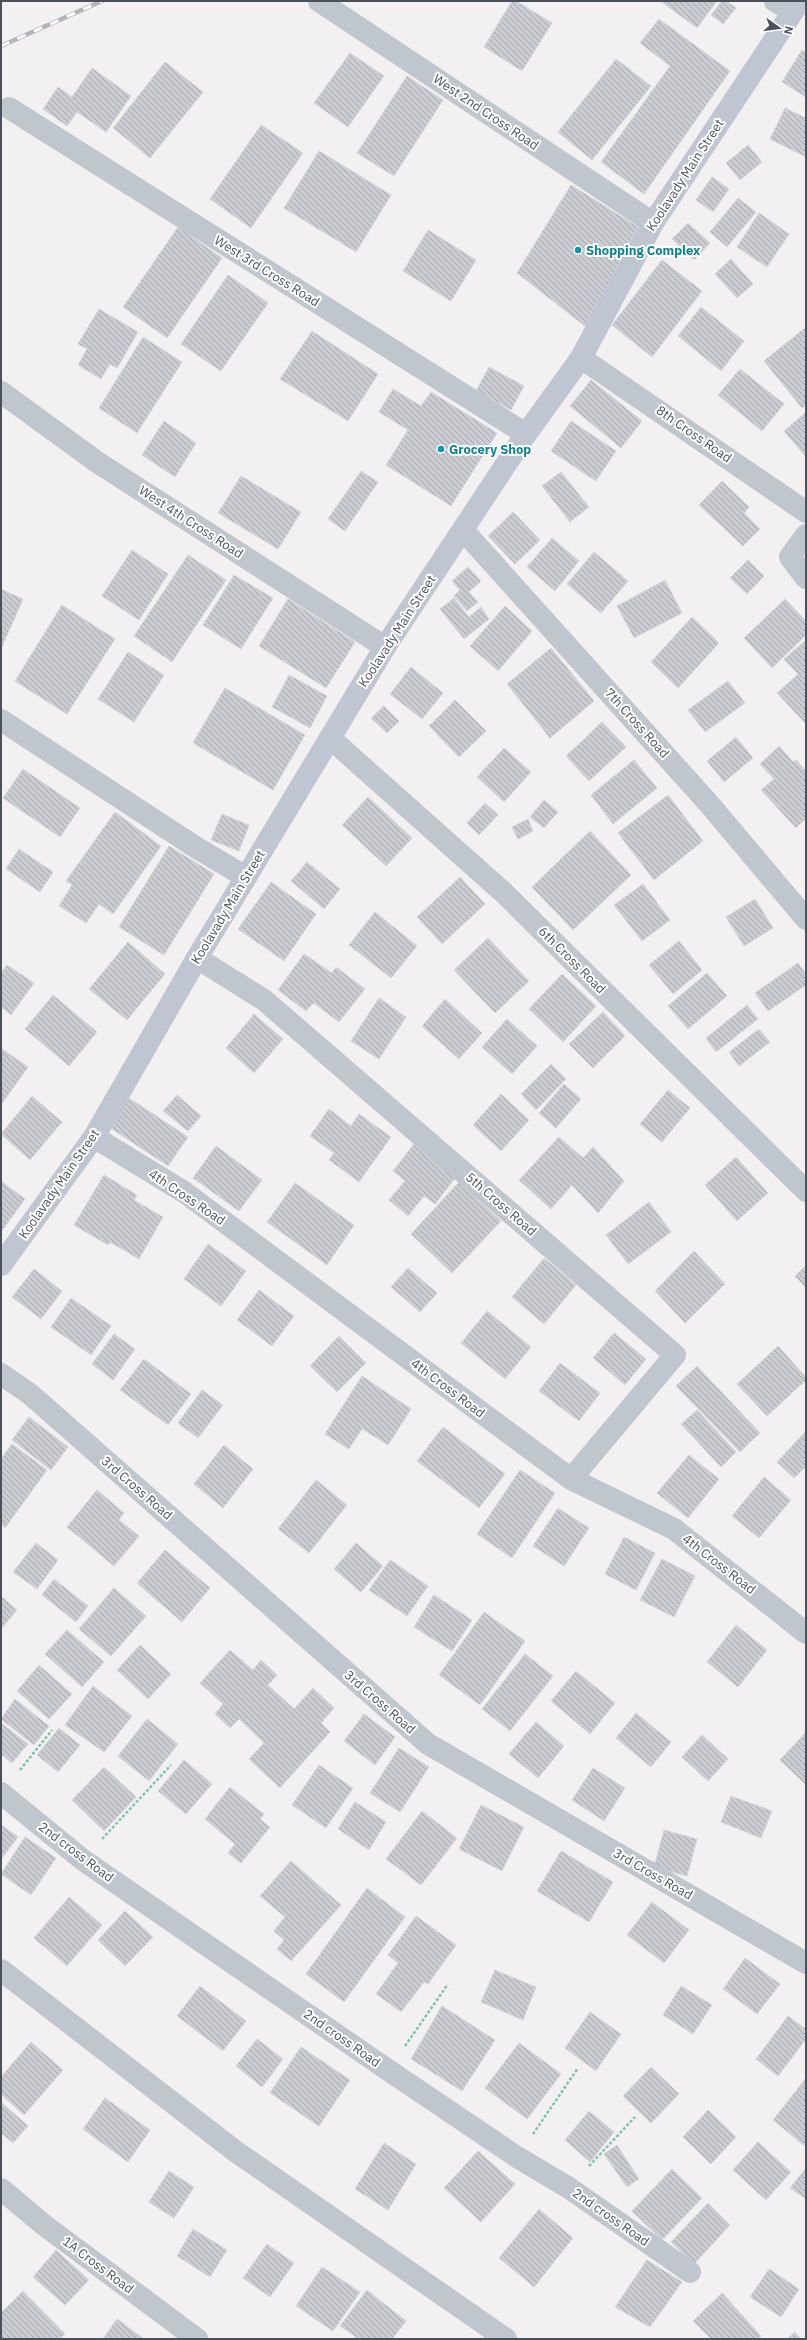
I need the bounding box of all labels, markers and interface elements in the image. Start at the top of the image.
north arrow [759,8,799,48]
text: N [781,25,796,36]
street label: West 2nd Cross Road [430,70,542,154]
street label: Koolavady Main Street [642,116,728,234]
street label: West 3rd Cross Road [211,232,323,310]
place label: Shopping Complex [586,242,701,259]
marker: Shopping Complex [573,245,583,255]
street label: 8th Cross Road [653,402,735,466]
place label: Grocery Shop [449,441,531,458]
marker: Grocery Shop [436,444,446,454]
street label: West 4th Cross Road [136,482,246,562]
street label: Koolavady Main Street [354,572,440,690]
street label: 7th Cross Road [601,684,673,762]
street label: Koolavady Main Street [187,847,269,967]
street label: 6th Cross Road [535,923,609,997]
street label: Koolavady Main Street [15,1126,103,1242]
street label: 4th Cross Road [146,1165,228,1229]
street label: 5th Cross Road [462,1169,540,1239]
street label: 4th Cross Road [408,1355,488,1421]
street label: 3rd Cross Road [98,1452,176,1524]
street label: 4th Cross Road [679,1530,759,1598]
street label: 3rd Cross Road [341,1666,419,1738]
street label: 2nd cross Road [35,1818,117,1886]
street label: 3rd Cross Road [610,1844,696,1904]
street label: 2nd cross Road [300,2005,384,2071]
street label: 2nd cross Road [569,2184,653,2250]
street label: 1A Cross Road [59,2233,137,2297]

